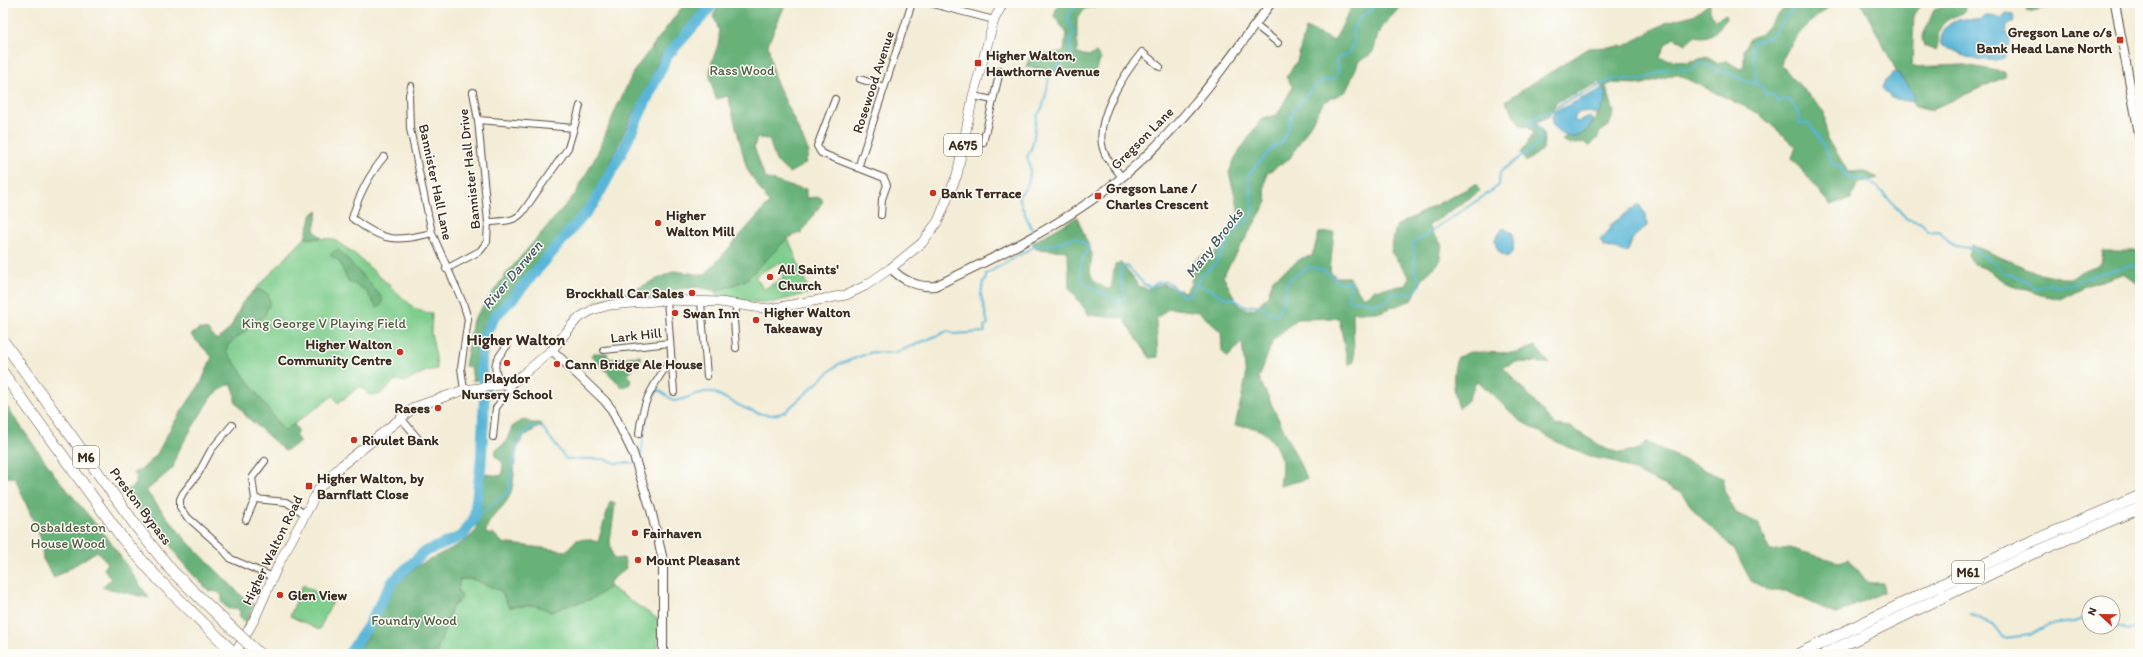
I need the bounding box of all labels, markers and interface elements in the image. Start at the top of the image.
place label: Gregson Lane o/s Bank Head Lane North [1976,24,2112,57]
street label: Rosewood Avenue [849,28,898,136]
marker: Gregson Lane o/s Bank Head Lane North [2115,35,2125,45]
place label: Higher Walton, Hawthorne Avenue [986,47,1100,80]
marker: Higher Walton, Hawthorne Avenue [973,58,983,68]
park label: Rass Wood [709,62,775,79]
street label: Gregson Lane [1107,103,1178,173]
street label: Bannister Hall Drive [455,108,484,230]
street label: Bannister Hall Lane [415,122,456,242]
road number: A675 [944,134,982,156]
place label: Gregson Lane / Charles Crescent [1106,180,1209,213]
place label: Bank Terrace [941,185,1022,202]
marker: Bank Terrace [928,188,938,198]
marker: Gregson Lane / Charles Crescent [1093,191,1103,201]
water label: Many Brooks [1181,203,1248,281]
place label: Higher Walton Mill [666,207,736,240]
marker: Higher Walton Mill [653,218,663,228]
water label: River Darwen [478,237,546,313]
place label: All Saints' Church [777,261,839,294]
marker: All Saints' Church [765,272,775,282]
place label: Brockhall Car Sales [566,285,684,302]
marker: Brockhall Car Sales [687,288,697,298]
place label: Higher Walton Takeaway [763,304,851,337]
place label: Swan Inn [683,305,739,322]
marker: Swan Inn [670,308,680,318]
park label: King George V Playing Field [242,315,406,332]
marker: Higher Walton Takeaway [751,315,761,325]
street label: Lark Hill [610,324,663,347]
district label: Higher Walton [467,330,566,350]
place label: Higher Walton Community Centre [278,336,392,369]
marker: Higher Walton Community Centre [395,347,405,357]
place label: Cann Bridge Ale House [565,356,703,373]
marker: Playdor Nursery School [502,358,512,368]
marker: Cann Bridge Ale House [552,359,562,369]
place label: Playdor Nursery School [462,370,553,403]
place label: Raees [395,400,430,417]
marker: Raees [433,403,443,413]
place label: Rivulet Bank [362,432,440,449]
marker: Rivulet Bank [349,435,359,445]
road number: M6 [73,446,99,468]
street label: Preston Bypass [106,464,175,548]
place label: Higher Walton, by Barnflatt Close [317,470,424,503]
marker: Higher Walton, by Barnflatt Close [304,481,314,491]
street label: Higher Walton Road [238,492,307,608]
park label: Osbaldeston House Wood [30,519,106,552]
place label: Fairhaven [643,525,702,542]
marker: Fairhaven [630,528,640,538]
place label: Mount Pleasant [646,552,741,569]
marker: Mount Pleasant [633,555,643,565]
road number: M61 [1952,561,1984,583]
place label: Glen View [288,587,347,604]
marker: Glen View [275,590,285,600]
north arrow [2081,595,2121,635]
text: N [2085,606,2100,617]
park label: Foundry Wood [371,612,457,629]

